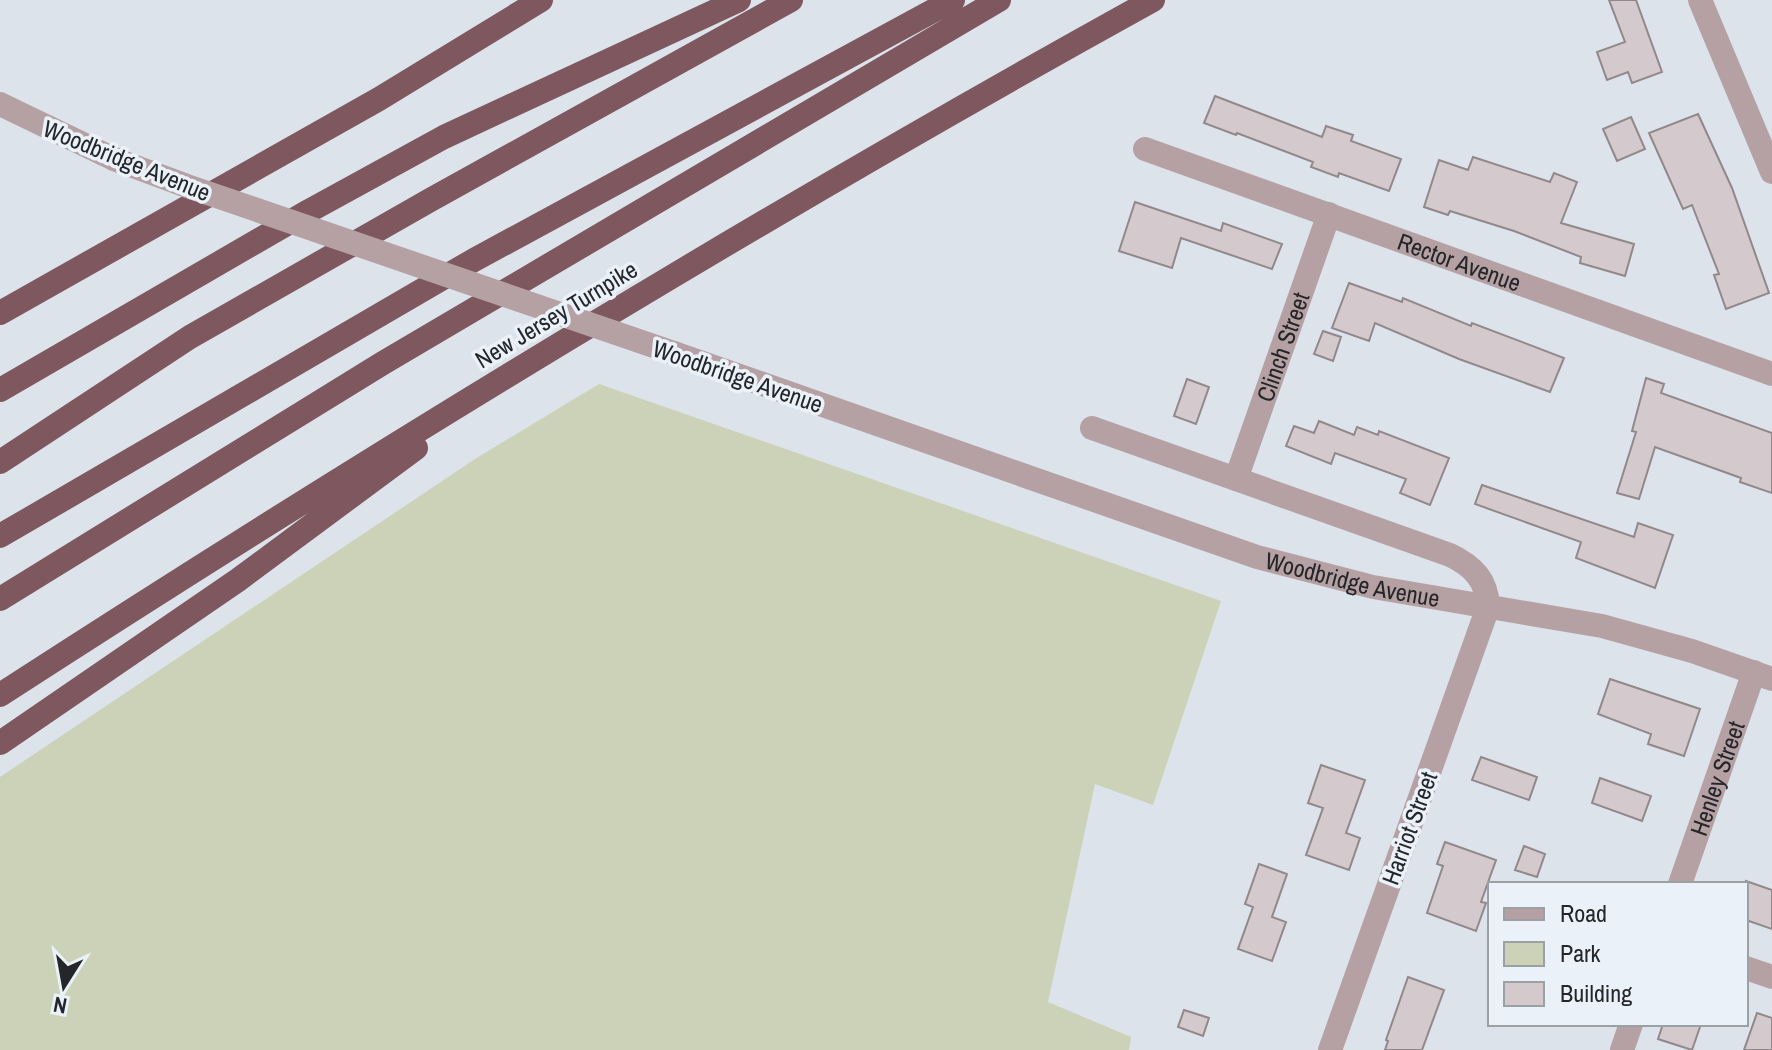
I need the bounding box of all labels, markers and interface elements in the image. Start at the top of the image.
street label: Woodbridge Avenue [39,112,215,208]
street label: Rector Avenue [1393,225,1525,299]
street label: New Jersey Turnpike [469,253,643,375]
street label: Clinch Street [1248,287,1316,406]
street label: Woodbridge Avenue [649,332,827,420]
street label: Woodbridge Avenue [1262,544,1442,614]
street label: Henley Street [1682,716,1752,840]
street label: Harriot Street [1374,767,1444,889]
legend [1488,882,1748,1026]
text: Road [1560,897,1607,929]
text: Park [1560,937,1601,969]
north arrow [24,946,104,1026]
text: Building [1560,977,1632,1009]
text: N [51,990,69,1022]

